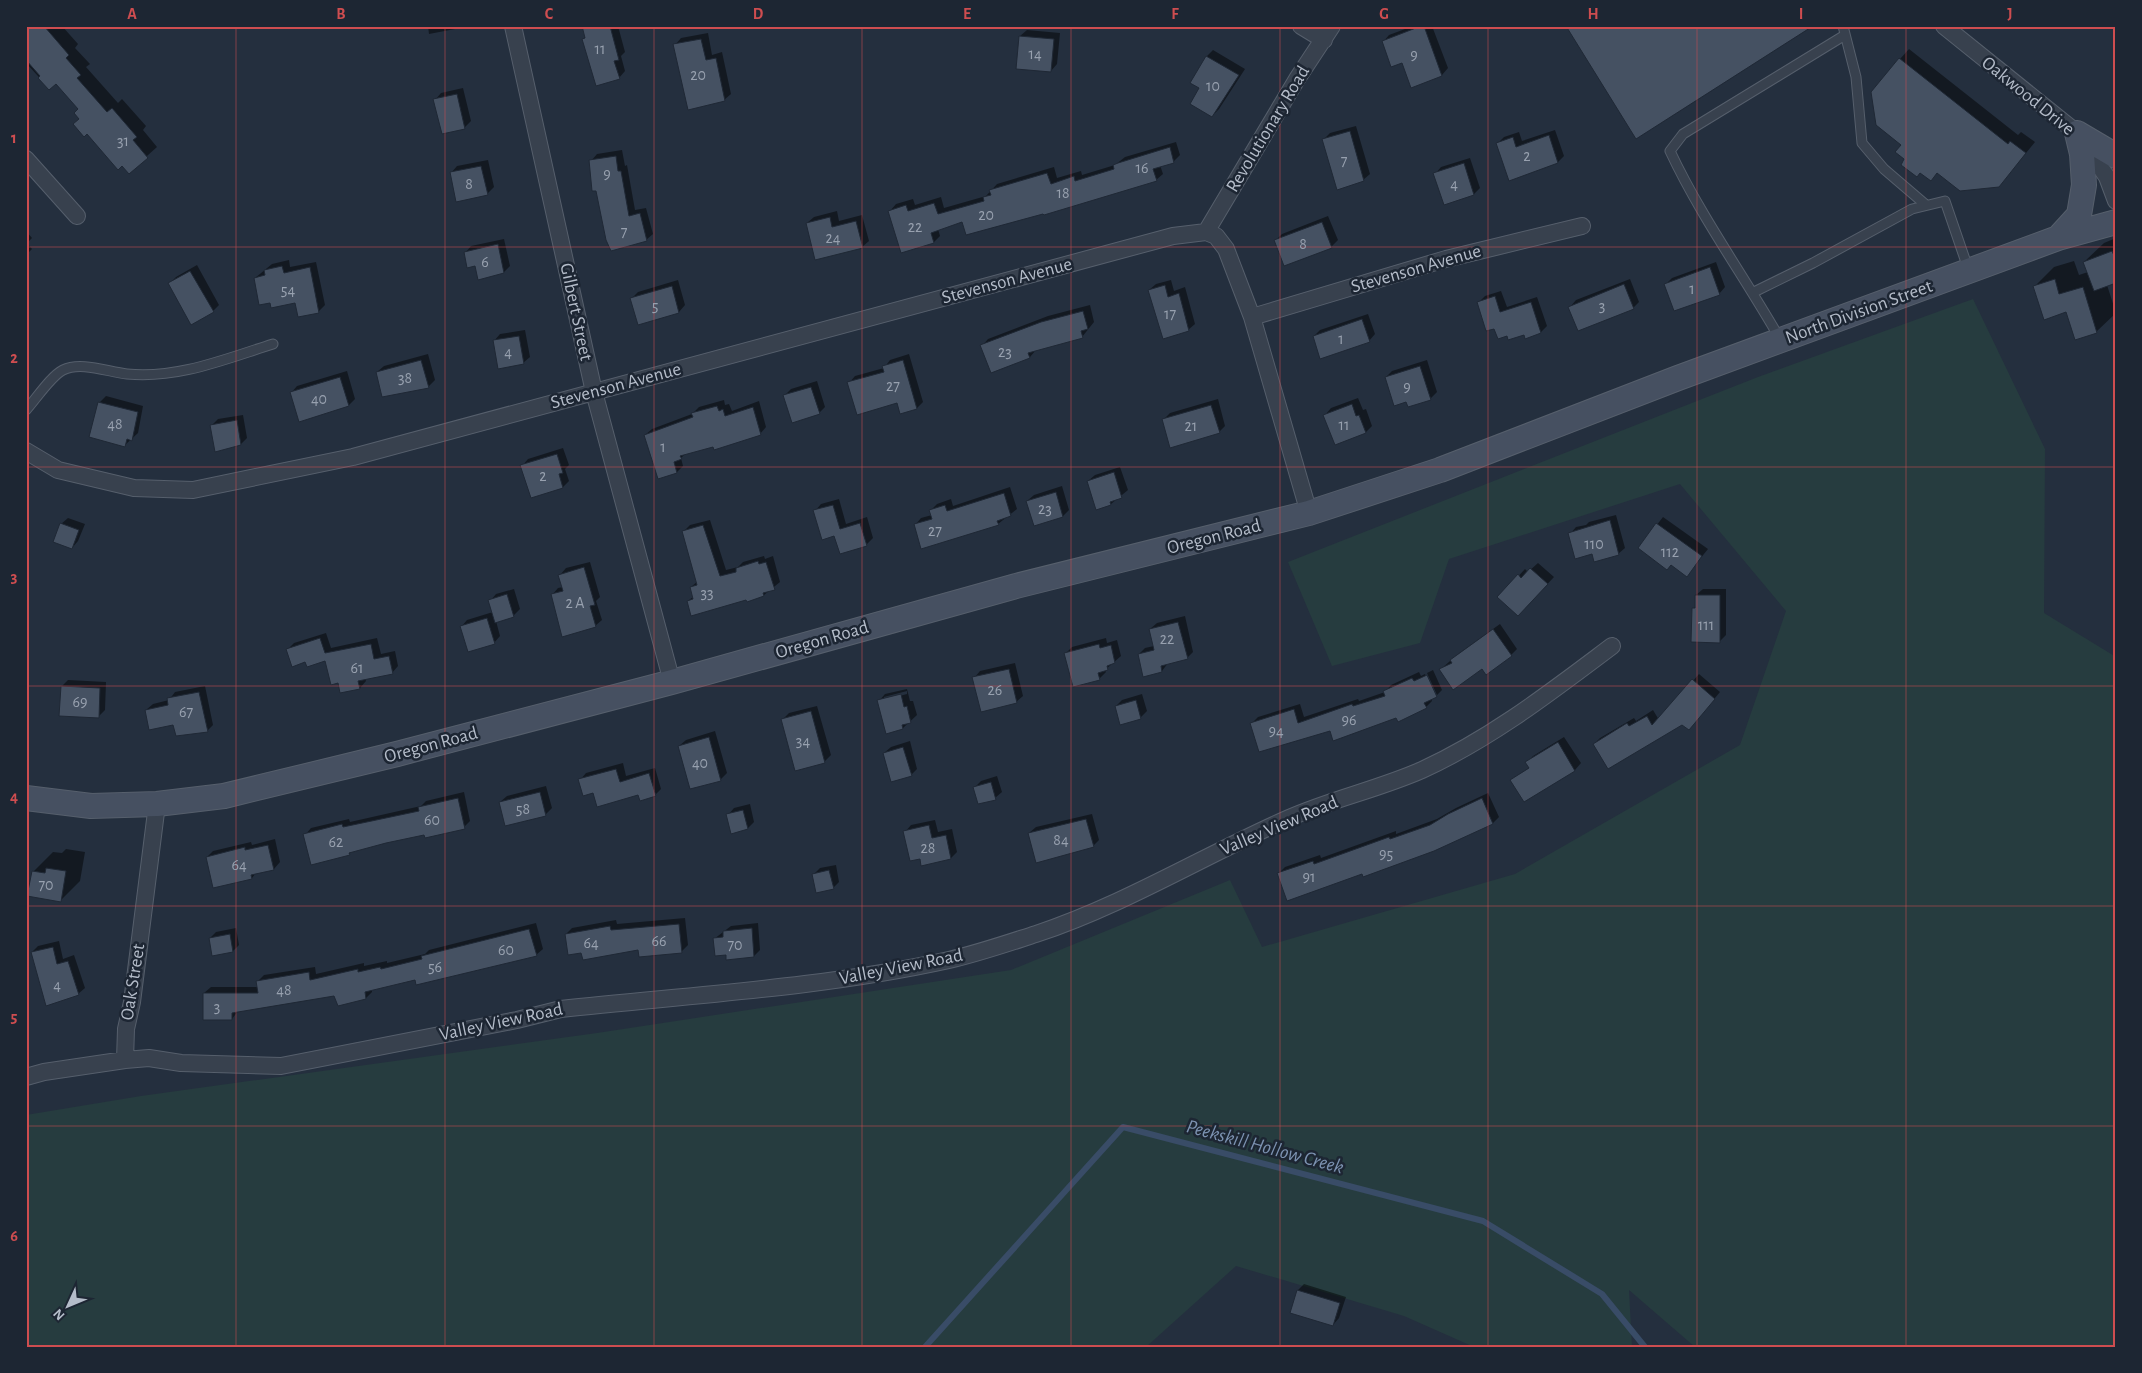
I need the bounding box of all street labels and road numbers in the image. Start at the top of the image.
street label: Oakwood Drive [1978,53,2078,139]
street label: Revolutionary Road [1223,62,1313,195]
street label: Stevenson Avenue [1349,241,1483,297]
street label: Stevenson Avenue [940,254,1074,308]
street label: Gilbert Street [556,261,596,363]
street label: North Division Street [1783,277,1935,347]
street label: Stevenson Avenue [549,359,683,413]
street label: Oregon Road [1165,516,1263,558]
street label: Oregon Road [773,618,871,662]
street label: Oregon Road [382,723,480,767]
street label: Valley View Road [1217,793,1341,859]
street label: Oak Street [118,942,148,1022]
street label: Valley View Road [838,946,965,988]
street label: Valley View Road [438,1000,565,1044]

